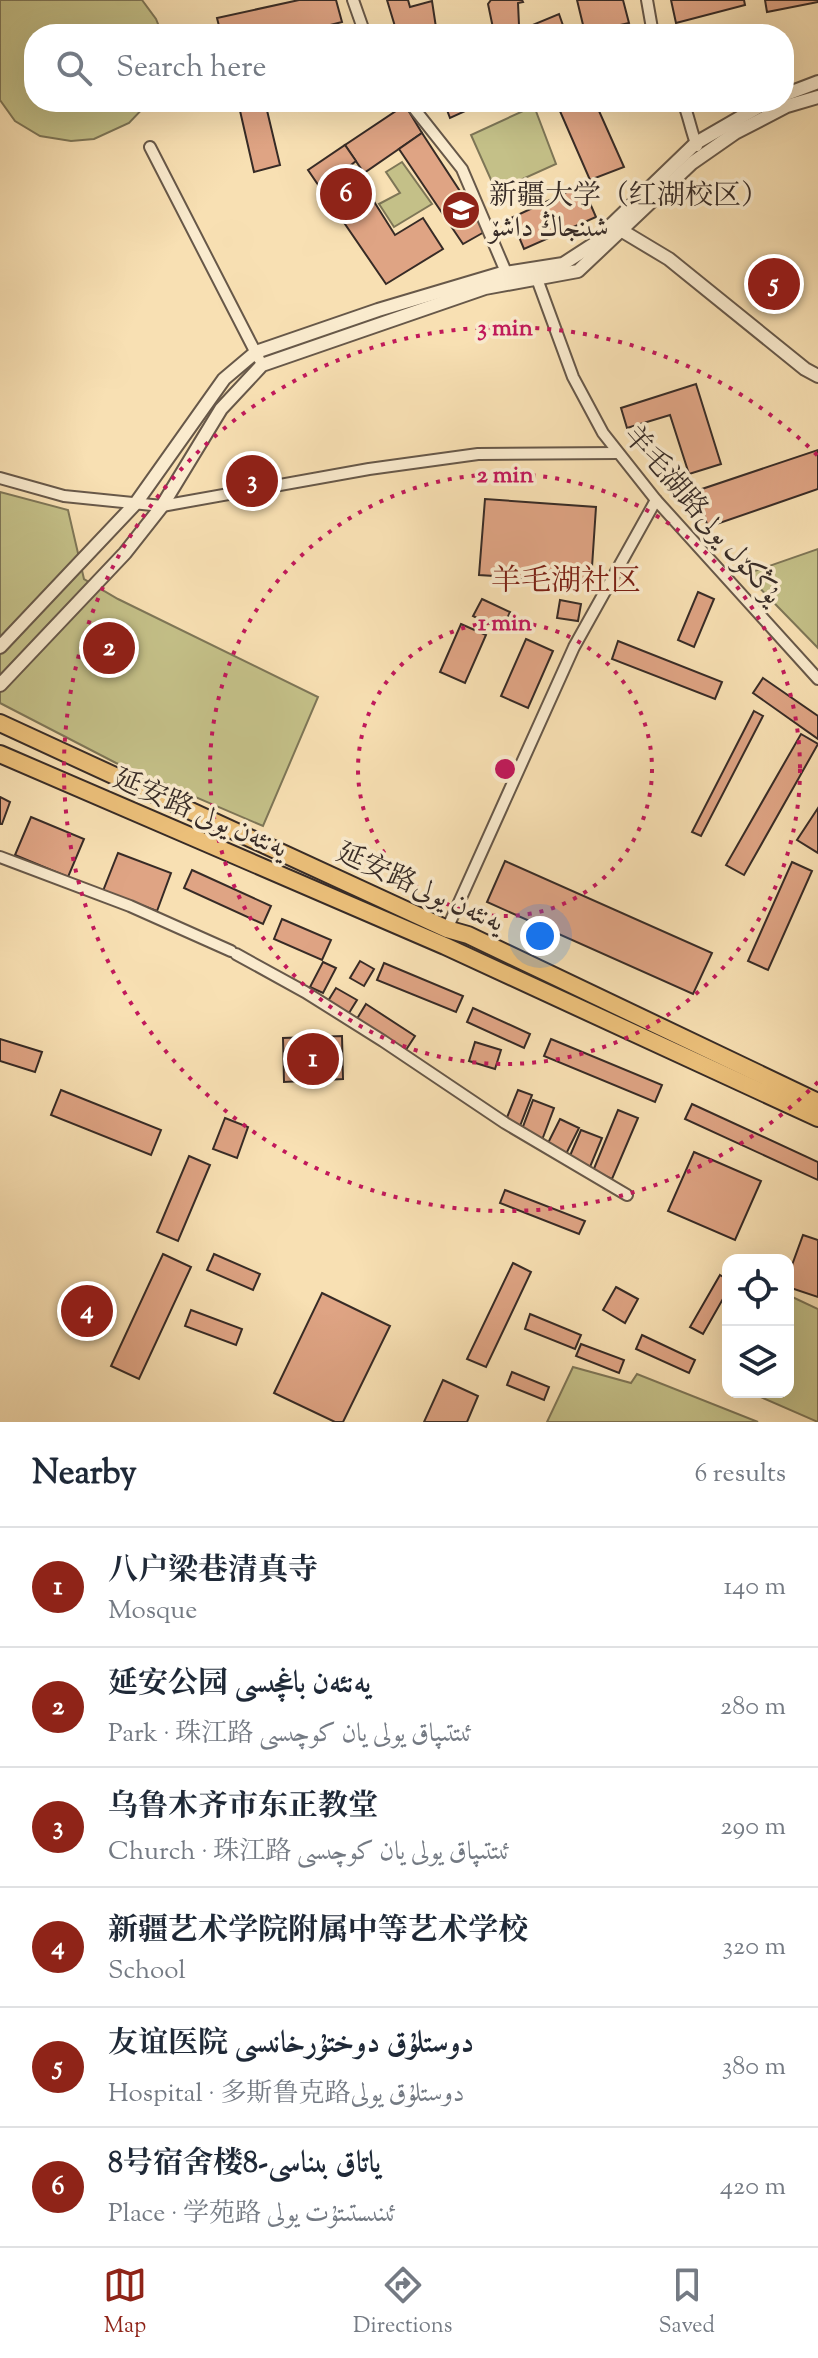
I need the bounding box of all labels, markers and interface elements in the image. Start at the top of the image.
search box [24,24,794,112]
icon: search [52,46,96,90]
text: Search here [116,47,266,90]
pin: 6 [320,164,372,224]
place label: 新疆大学（红湖校区） شىنجاڭ داشۆ [486,177,769,249]
school or university icon: 新疆大学（红湖校区） شىنجاڭ داشۆ [440,189,482,231]
pin: 5 [748,254,800,314]
text: 3 min [477,312,534,346]
street label: 羊毛湖路يۇڭكۆل يولى [613,418,792,615]
pin: 3 [226,451,278,511]
text: 2 min [476,459,534,493]
district label: 羊毛湖社区 [491,561,641,604]
text: 1 min [478,607,533,641]
pin: 2 [83,618,135,678]
centre of rings [491,755,519,783]
street label: 延安路 يەنئەن يولى [106,760,295,870]
street label: 延安路يەنئەن يولى [329,834,512,944]
your location [520,916,560,956]
pin: 1 [287,1029,339,1089]
map controls [722,1254,794,1398]
button: locate [722,1254,794,1326]
pin: 4 [61,1281,113,1341]
button: layers [722,1326,794,1398]
text: Nearby [32,1450,137,1499]
text: 6 results [694,1456,786,1493]
text: 八户梁巷清真寺 [108,1550,318,1593]
text: 1 [54,1569,62,1606]
text: 140 m [723,1569,786,1606]
text: Mosque [108,1593,197,1630]
text: 延安公园 يەنئەن باغچىسى [108,1663,371,1706]
text: 2 [52,1689,64,1726]
text: 280 m [720,1689,786,1726]
text: Park · 珠江路 ئىتتىپاق يولى يان كوچىسى [108,1716,473,1753]
text: 乌鲁木齐市东正教堂 [108,1786,378,1829]
text: 3 [53,1809,63,1846]
text: 290 m [720,1809,786,1846]
text: Church · 珠江路 ئىتتىپاق يولى يان كوچىسى [108,1834,511,1871]
text: 新疆艺术学院附属中等艺术学校 [108,1910,528,1953]
text: 4 [51,1929,65,1966]
text: 320 m [723,1929,786,1966]
text: School [108,1953,186,1990]
text: 友谊医院 دوستلۇق دوختۇرخانىسى [108,2023,474,2066]
text: 5 [54,2049,62,2086]
text: 380 m [722,2049,786,2086]
text: Hospital · 多斯鲁克路دوستلۇق يولى [108,2076,465,2113]
text: 8号宿舍楼8-ياتاق بىناسى [108,2143,381,2186]
text: 6 [52,2169,64,2206]
text: 420 m [720,2169,786,2206]
text: Place · 学苑路 ئىنىستىتۇت يولى [108,2196,397,2233]
tab: Map [103,2263,147,2343]
tab: Directions [353,2263,452,2343]
tab: Saved [658,2263,715,2343]

